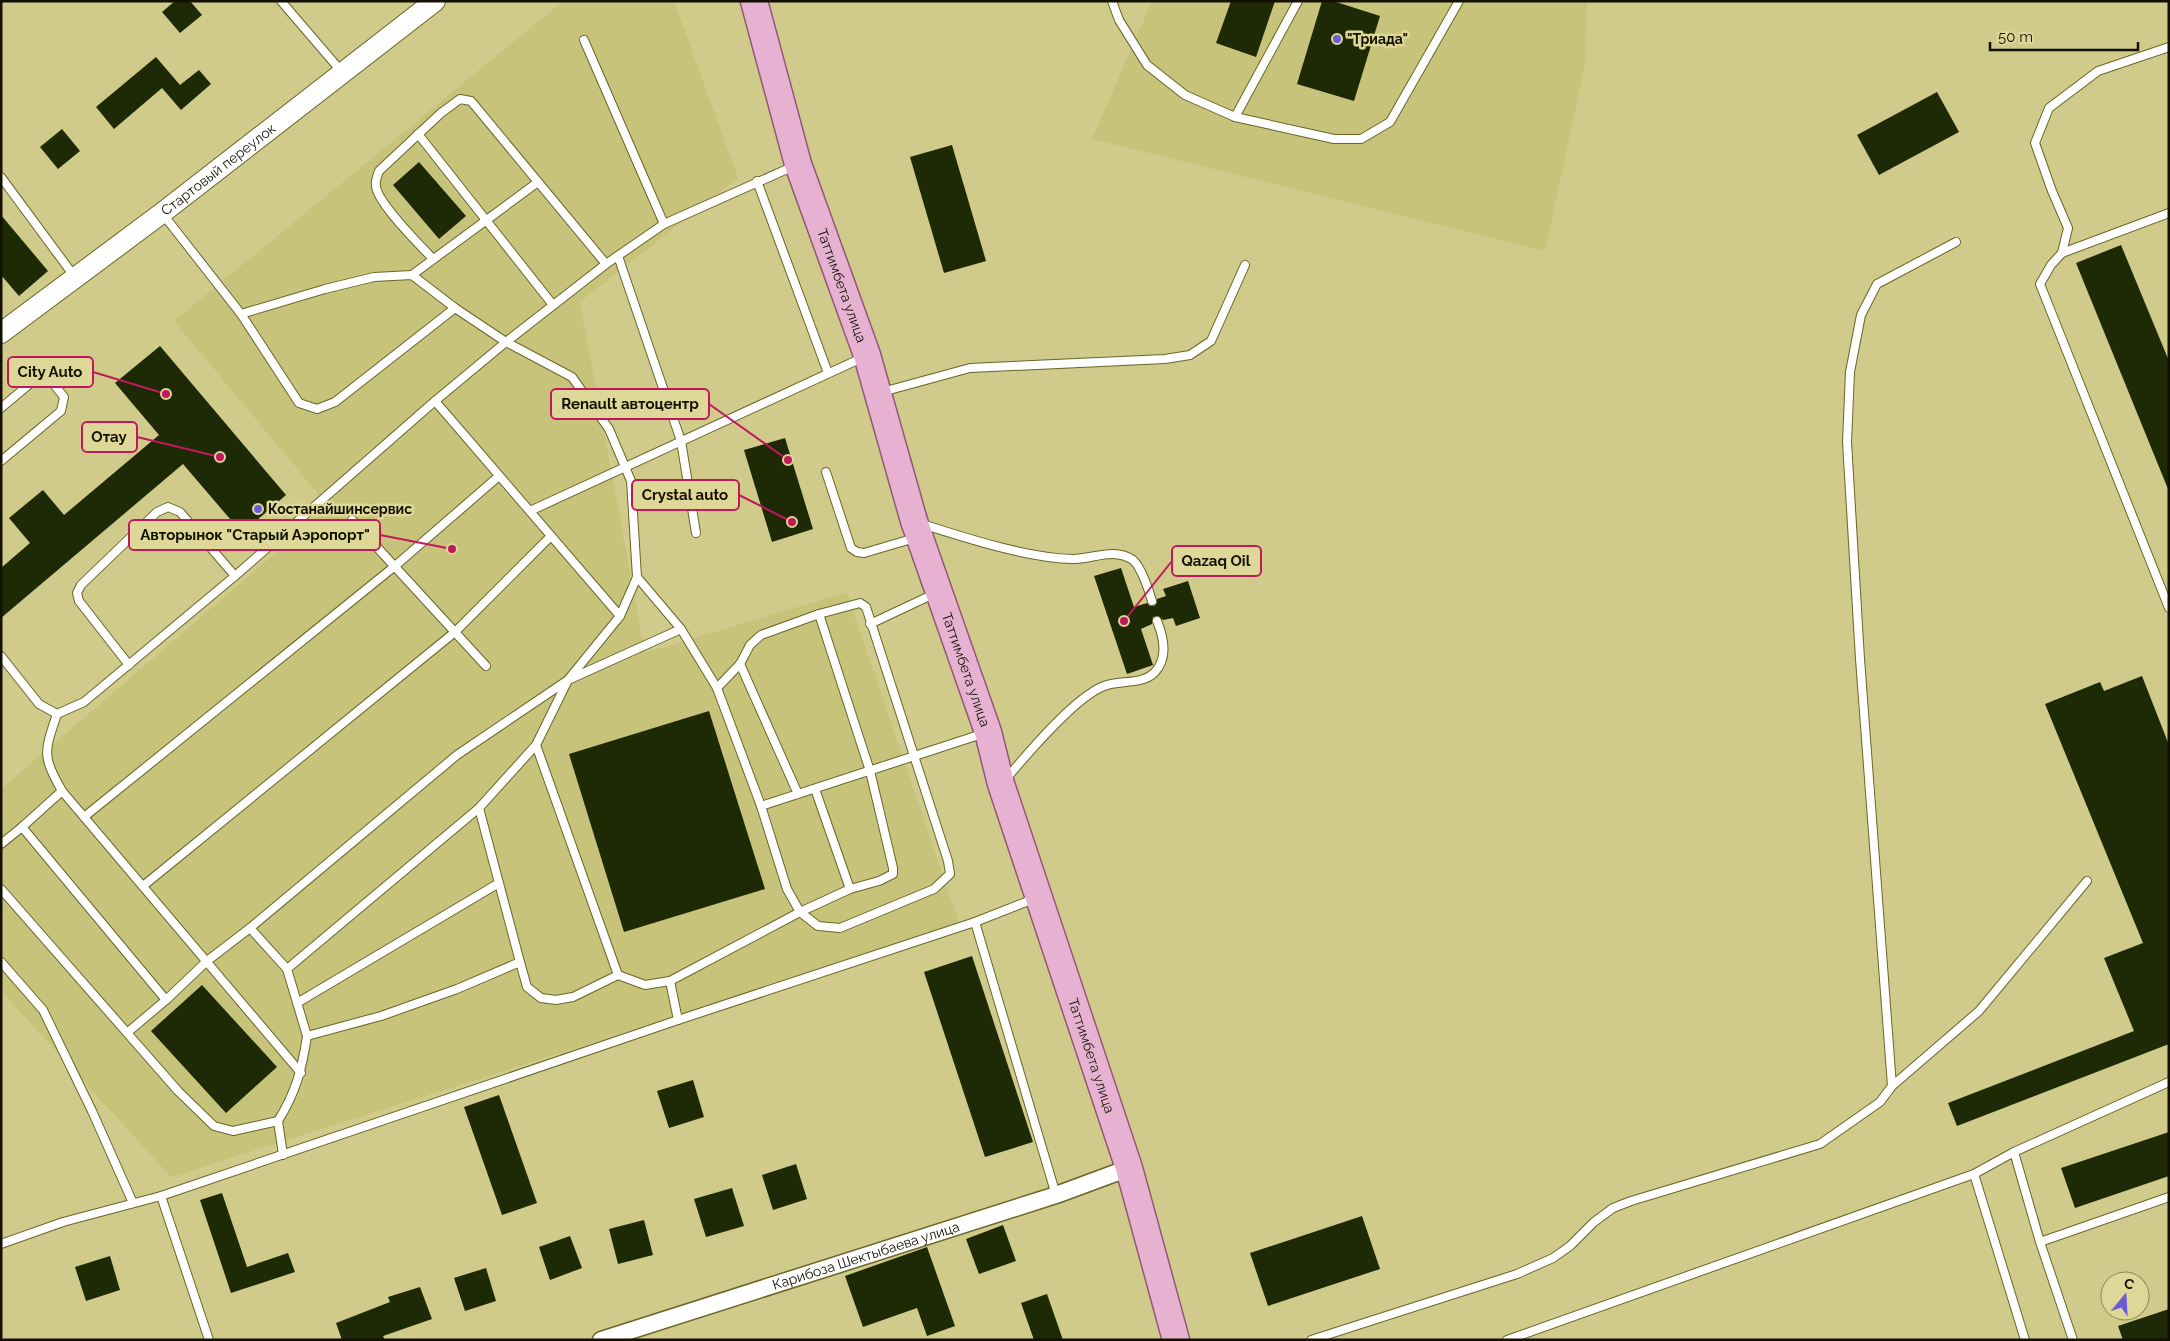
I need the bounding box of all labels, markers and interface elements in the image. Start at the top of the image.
scale bar [1990,20,2138,52]
text: 50 m [1998,28,2033,46]
place label: "Триада" [1347,31,1408,47]
marker: "Триада" [1331,33,1343,45]
street label: Стартовый переулок [158,120,279,219]
street label: Таттимбета улица [814,226,870,345]
callout: City Auto [8,357,93,387]
text: City Auto [18,363,82,381]
callout: Renault автоцентр [551,389,709,419]
text: Renault автоцентр [561,395,699,413]
callout: Отау [82,422,137,452]
text: Отау [91,428,127,446]
callout: Crystal auto [632,480,739,510]
text: Crystal auto [642,486,728,504]
place label: Костанайшинсервис [268,501,412,517]
marker: Костанайшинсервис [252,503,264,515]
callout: Авторынок "Старый Аэропорт" [129,520,380,550]
text: Авторынок "Старый Аэропорт" [140,526,370,544]
callout: Qazaq Oil [1172,546,1261,576]
text: Qazaq Oil [1182,552,1251,570]
street label: Таттимбета улица [939,610,994,729]
street label: Таттимбета улица [1065,996,1118,1115]
street label: Карибоза Шектыбаева улица [770,1218,961,1293]
north arrow [2100,1271,2150,1321]
text: С [2122,1275,2136,1293]

